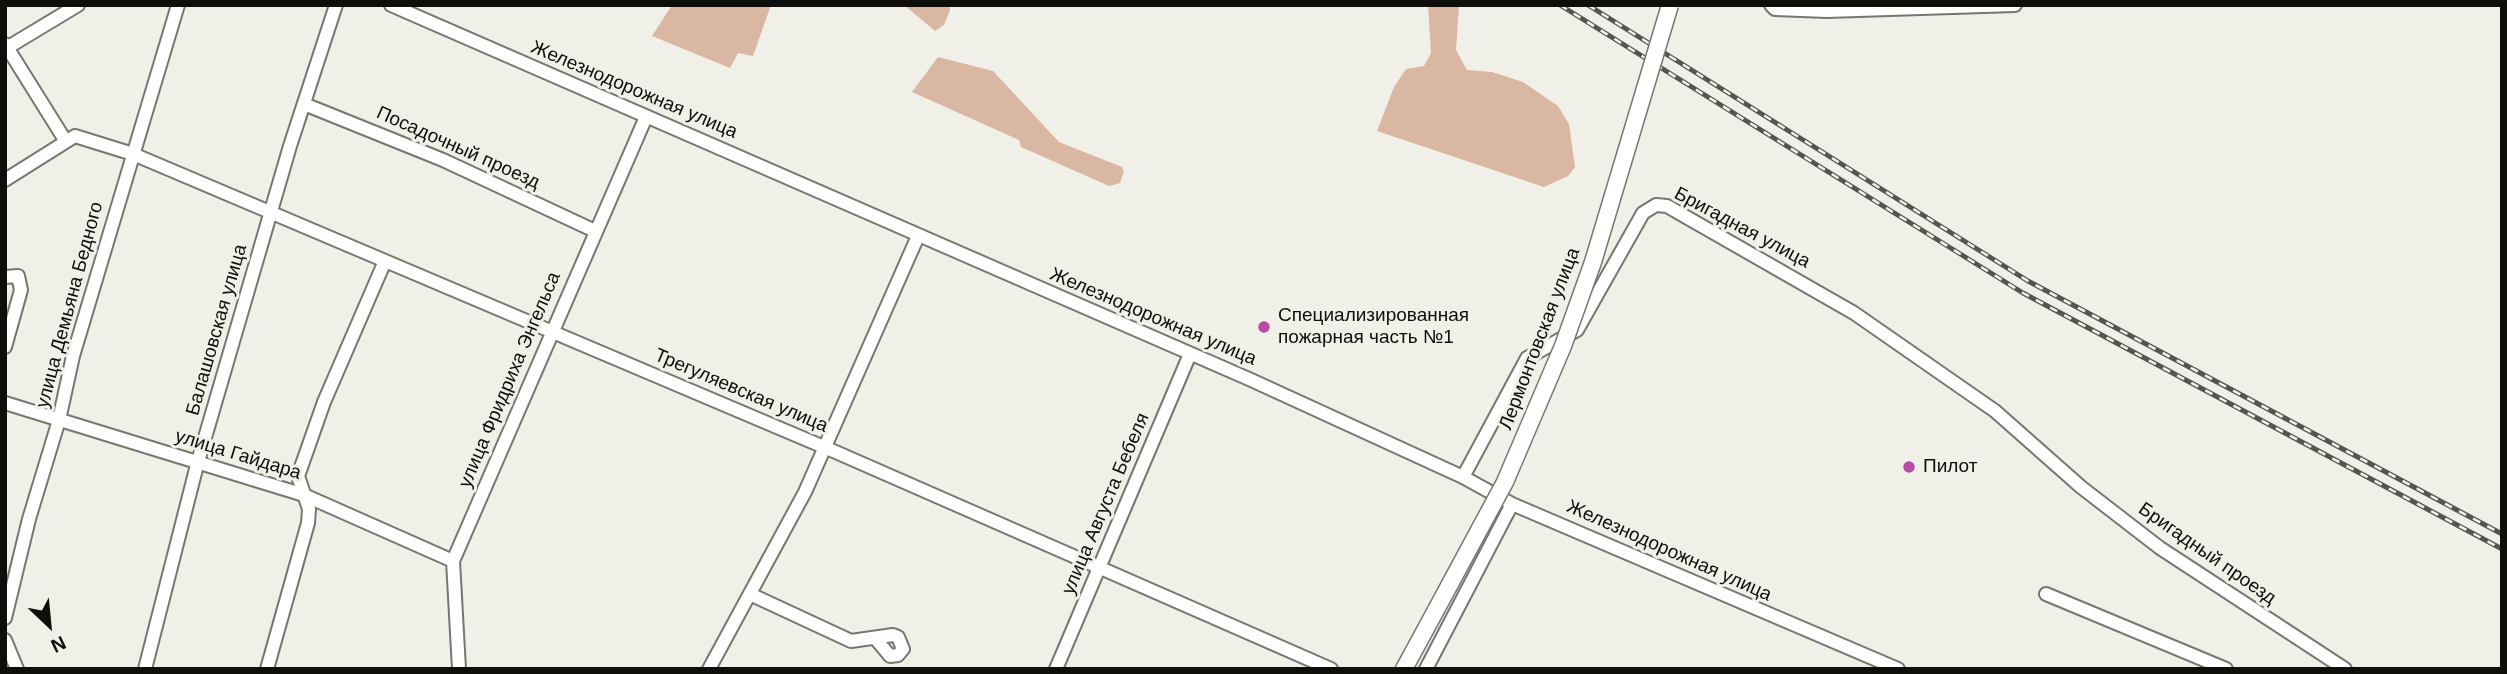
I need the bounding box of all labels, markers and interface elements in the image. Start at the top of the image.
street label: Железнодорожная улица [527,36,741,144]
street label: Посадочный проезд [373,102,543,194]
street label: Бригадная улица [1670,183,1814,273]
street label: улица Демьяна Бедного [32,199,108,411]
street label: Балашовская улица [182,242,252,418]
street label: Лермонтовская улица [1495,245,1585,433]
street label: Железнодорожная улица [1046,263,1260,371]
street label: улица Фридриха Энгельса [454,269,566,491]
place label: Специализированная пожарная часть №1 [1278,305,1469,349]
marker: Специализированная пожарная часть №1 [1256,319,1272,335]
street label: Трегуляевская улица [651,344,831,438]
street label: улица Августа Бебеля [1057,410,1155,598]
street label: улица Гайдара [172,425,304,485]
place label: Пилот [1923,456,1977,478]
marker: Пилот [1901,459,1917,475]
street label: Железнодорожная улица [1563,495,1775,607]
street label: Бригадный проезд [2134,498,2280,610]
north arrow [14,590,84,660]
text: N [48,632,69,657]

